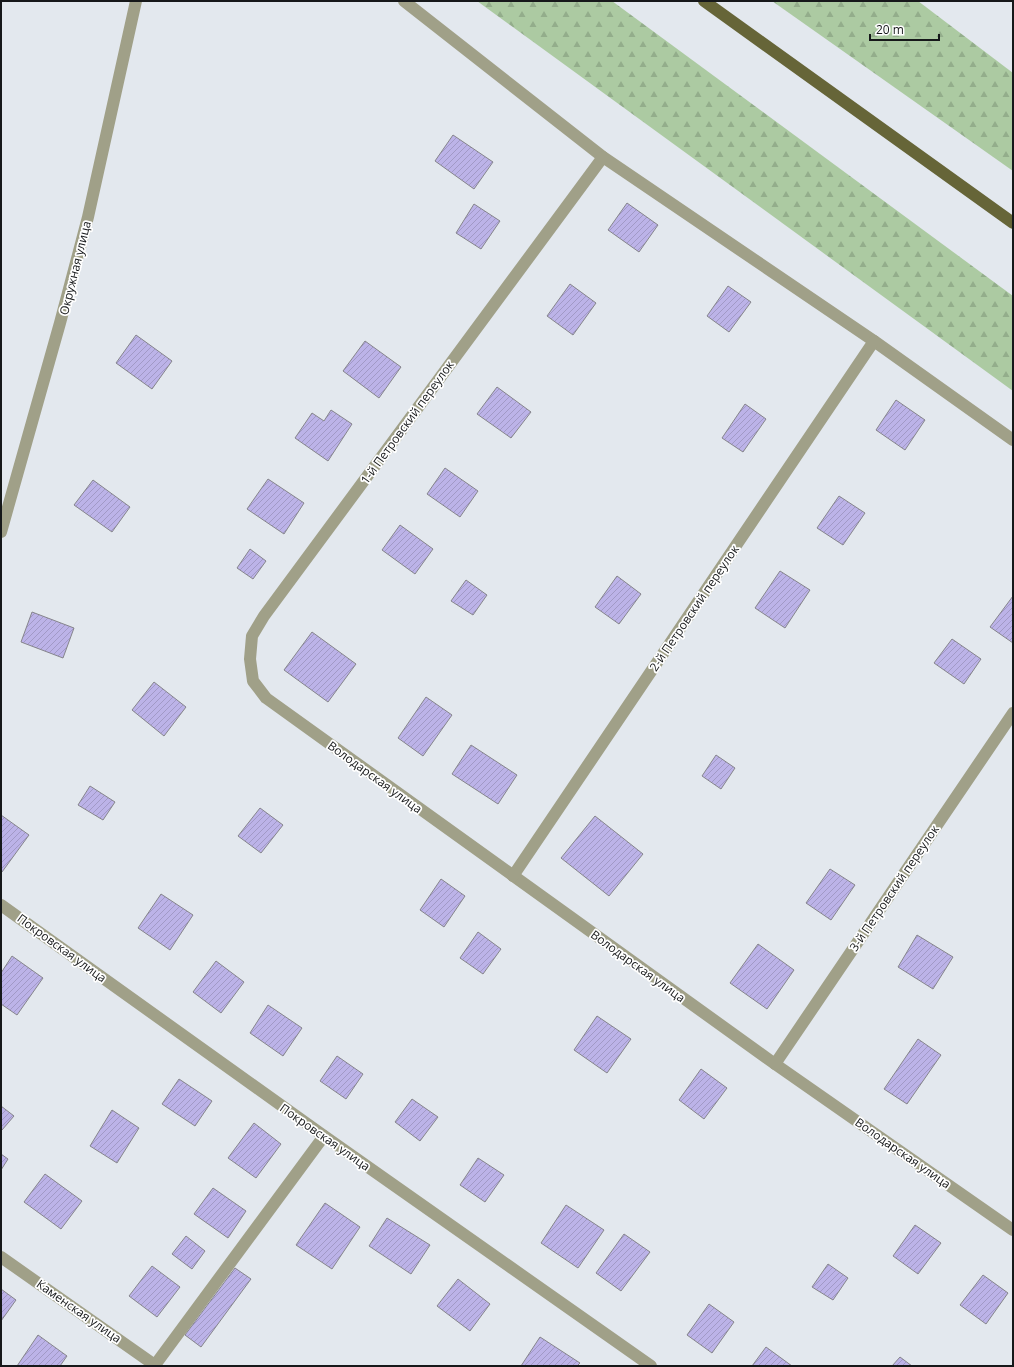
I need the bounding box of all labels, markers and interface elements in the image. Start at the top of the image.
scale bar [870,16,939,42]
text: 20 m [876,21,904,38]
street label: Окружная улица [55,219,95,317]
street label: 1-й Петровский переулок [356,356,458,487]
street label: 2-й Петровский переулок [645,541,743,674]
street label: Володарская улица [324,737,426,817]
street label: 3-й Петровский переулок [845,821,943,954]
street label: Покровская улица [14,910,110,986]
street label: Володарская улица [587,926,689,1006]
street label: Покровская улица [276,1099,374,1175]
street label: Володарская улица [852,1114,954,1192]
street label: Каменская улица [33,1275,125,1347]

